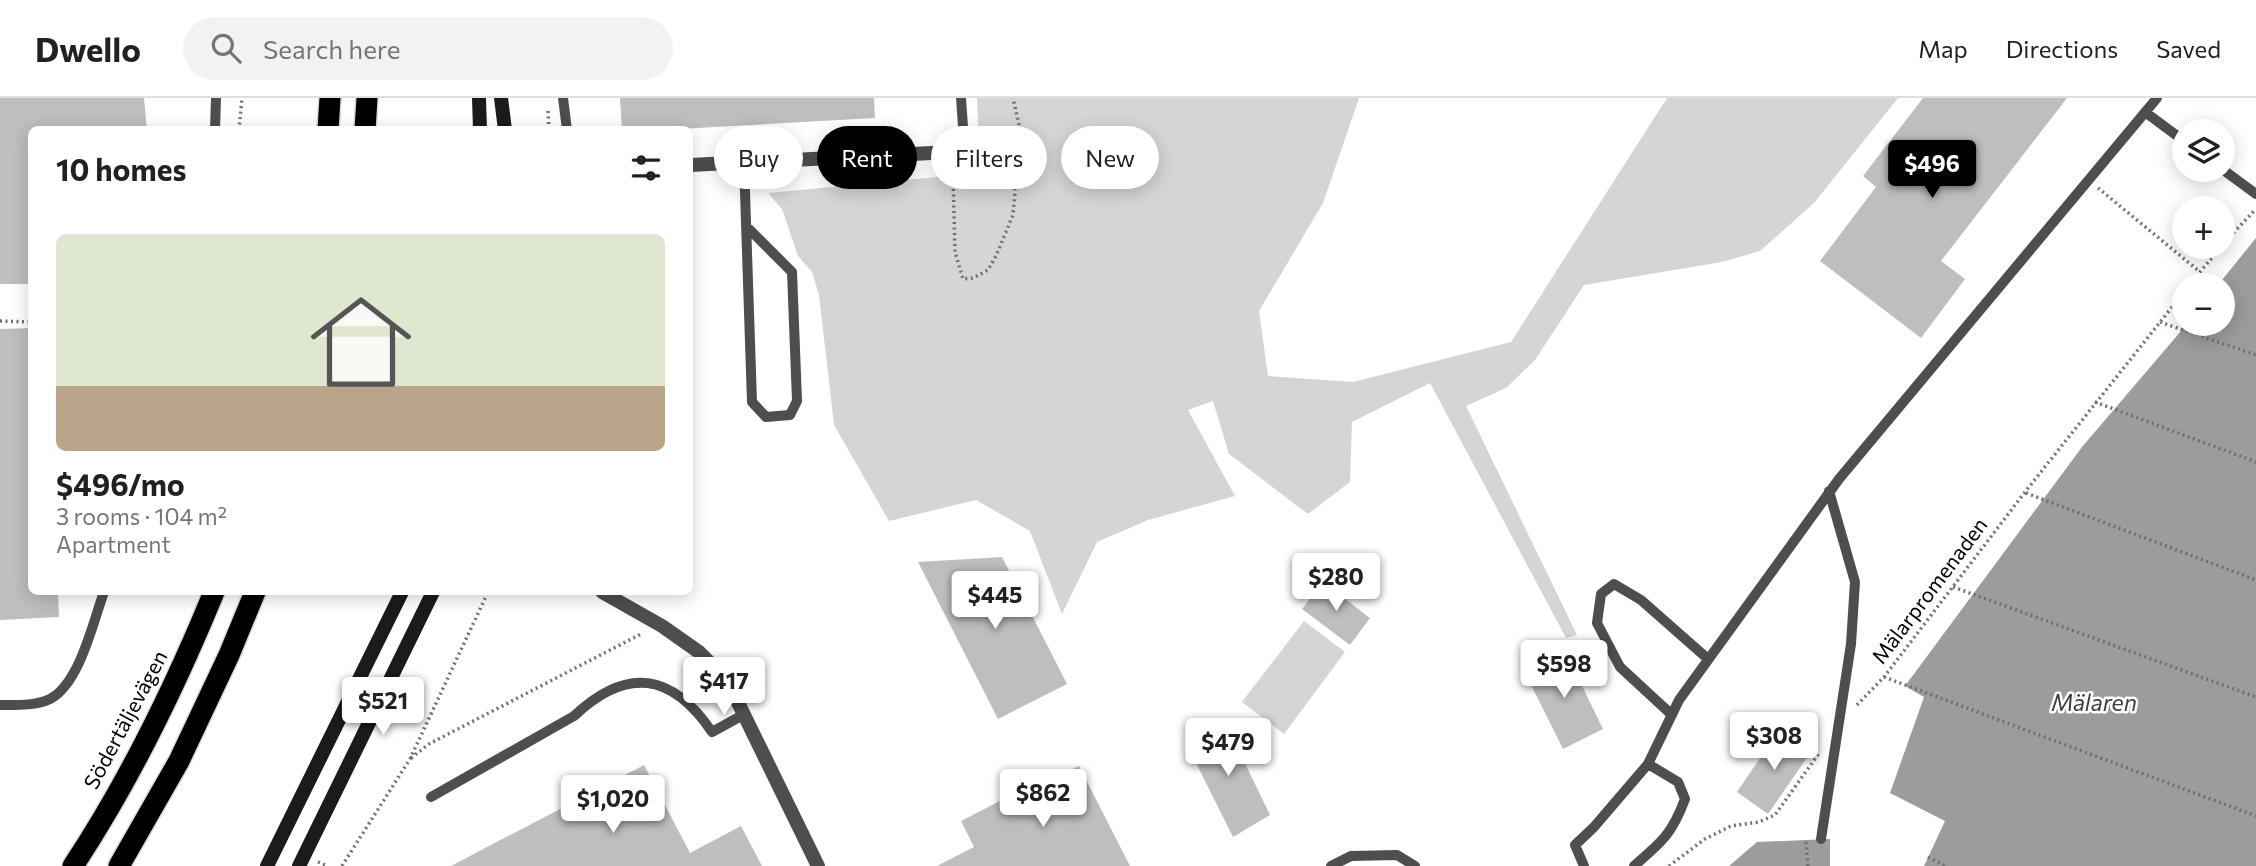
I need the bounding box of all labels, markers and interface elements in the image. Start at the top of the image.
search box [183,17,673,80]
text: Dwello [35,28,141,69]
icon: search [207,29,245,67]
text: Search here [263,33,401,64]
text: Map [1918,34,1968,63]
text: Directions [2006,34,2118,63]
text: Saved [2156,34,2221,63]
map controls [2172,119,2235,336]
button: layers [2172,119,2235,182]
chip: Buy [714,126,803,189]
chip: Rent [817,126,917,189]
chip: Filters [931,126,1047,189]
chip: New [1061,126,1159,189]
pin: $496 [1891,140,1973,200]
icon: filters [627,149,665,187]
text: $496 [1904,149,1960,177]
text: 10 homes [56,150,186,187]
button: + [2172,196,2235,259]
button: − [2172,273,2235,336]
icon: home [298,279,424,405]
text: $496/mo [56,465,185,502]
text: 3 rooms · 104 m² [56,502,227,530]
street label: Mälarpromenaden [1866,512,1992,668]
text: Apartment [56,530,171,558]
pin: $280 [1295,554,1377,613]
text: $280 [1308,562,1364,590]
pin: $445 [954,572,1036,631]
text: $445 [968,580,1022,608]
pin: $598 [1523,640,1605,700]
street label: Södertäljevägen [78,646,172,793]
text: $598 [1536,649,1592,677]
pin: $417 [683,658,765,717]
text: $417 [699,666,749,694]
pin: $521 [342,678,424,737]
text: $521 [358,686,408,714]
water label: Mälaren [2051,688,2137,716]
pin: $308 [1733,712,1815,772]
pin: $479 [1187,718,1269,778]
text: $308 [1746,721,1802,749]
text: $479 [1201,727,1255,755]
pin: $862 [1002,770,1084,829]
pin: $1,020 [556,776,670,835]
text: $862 [1016,778,1070,806]
text: $1,020 [577,784,649,812]

